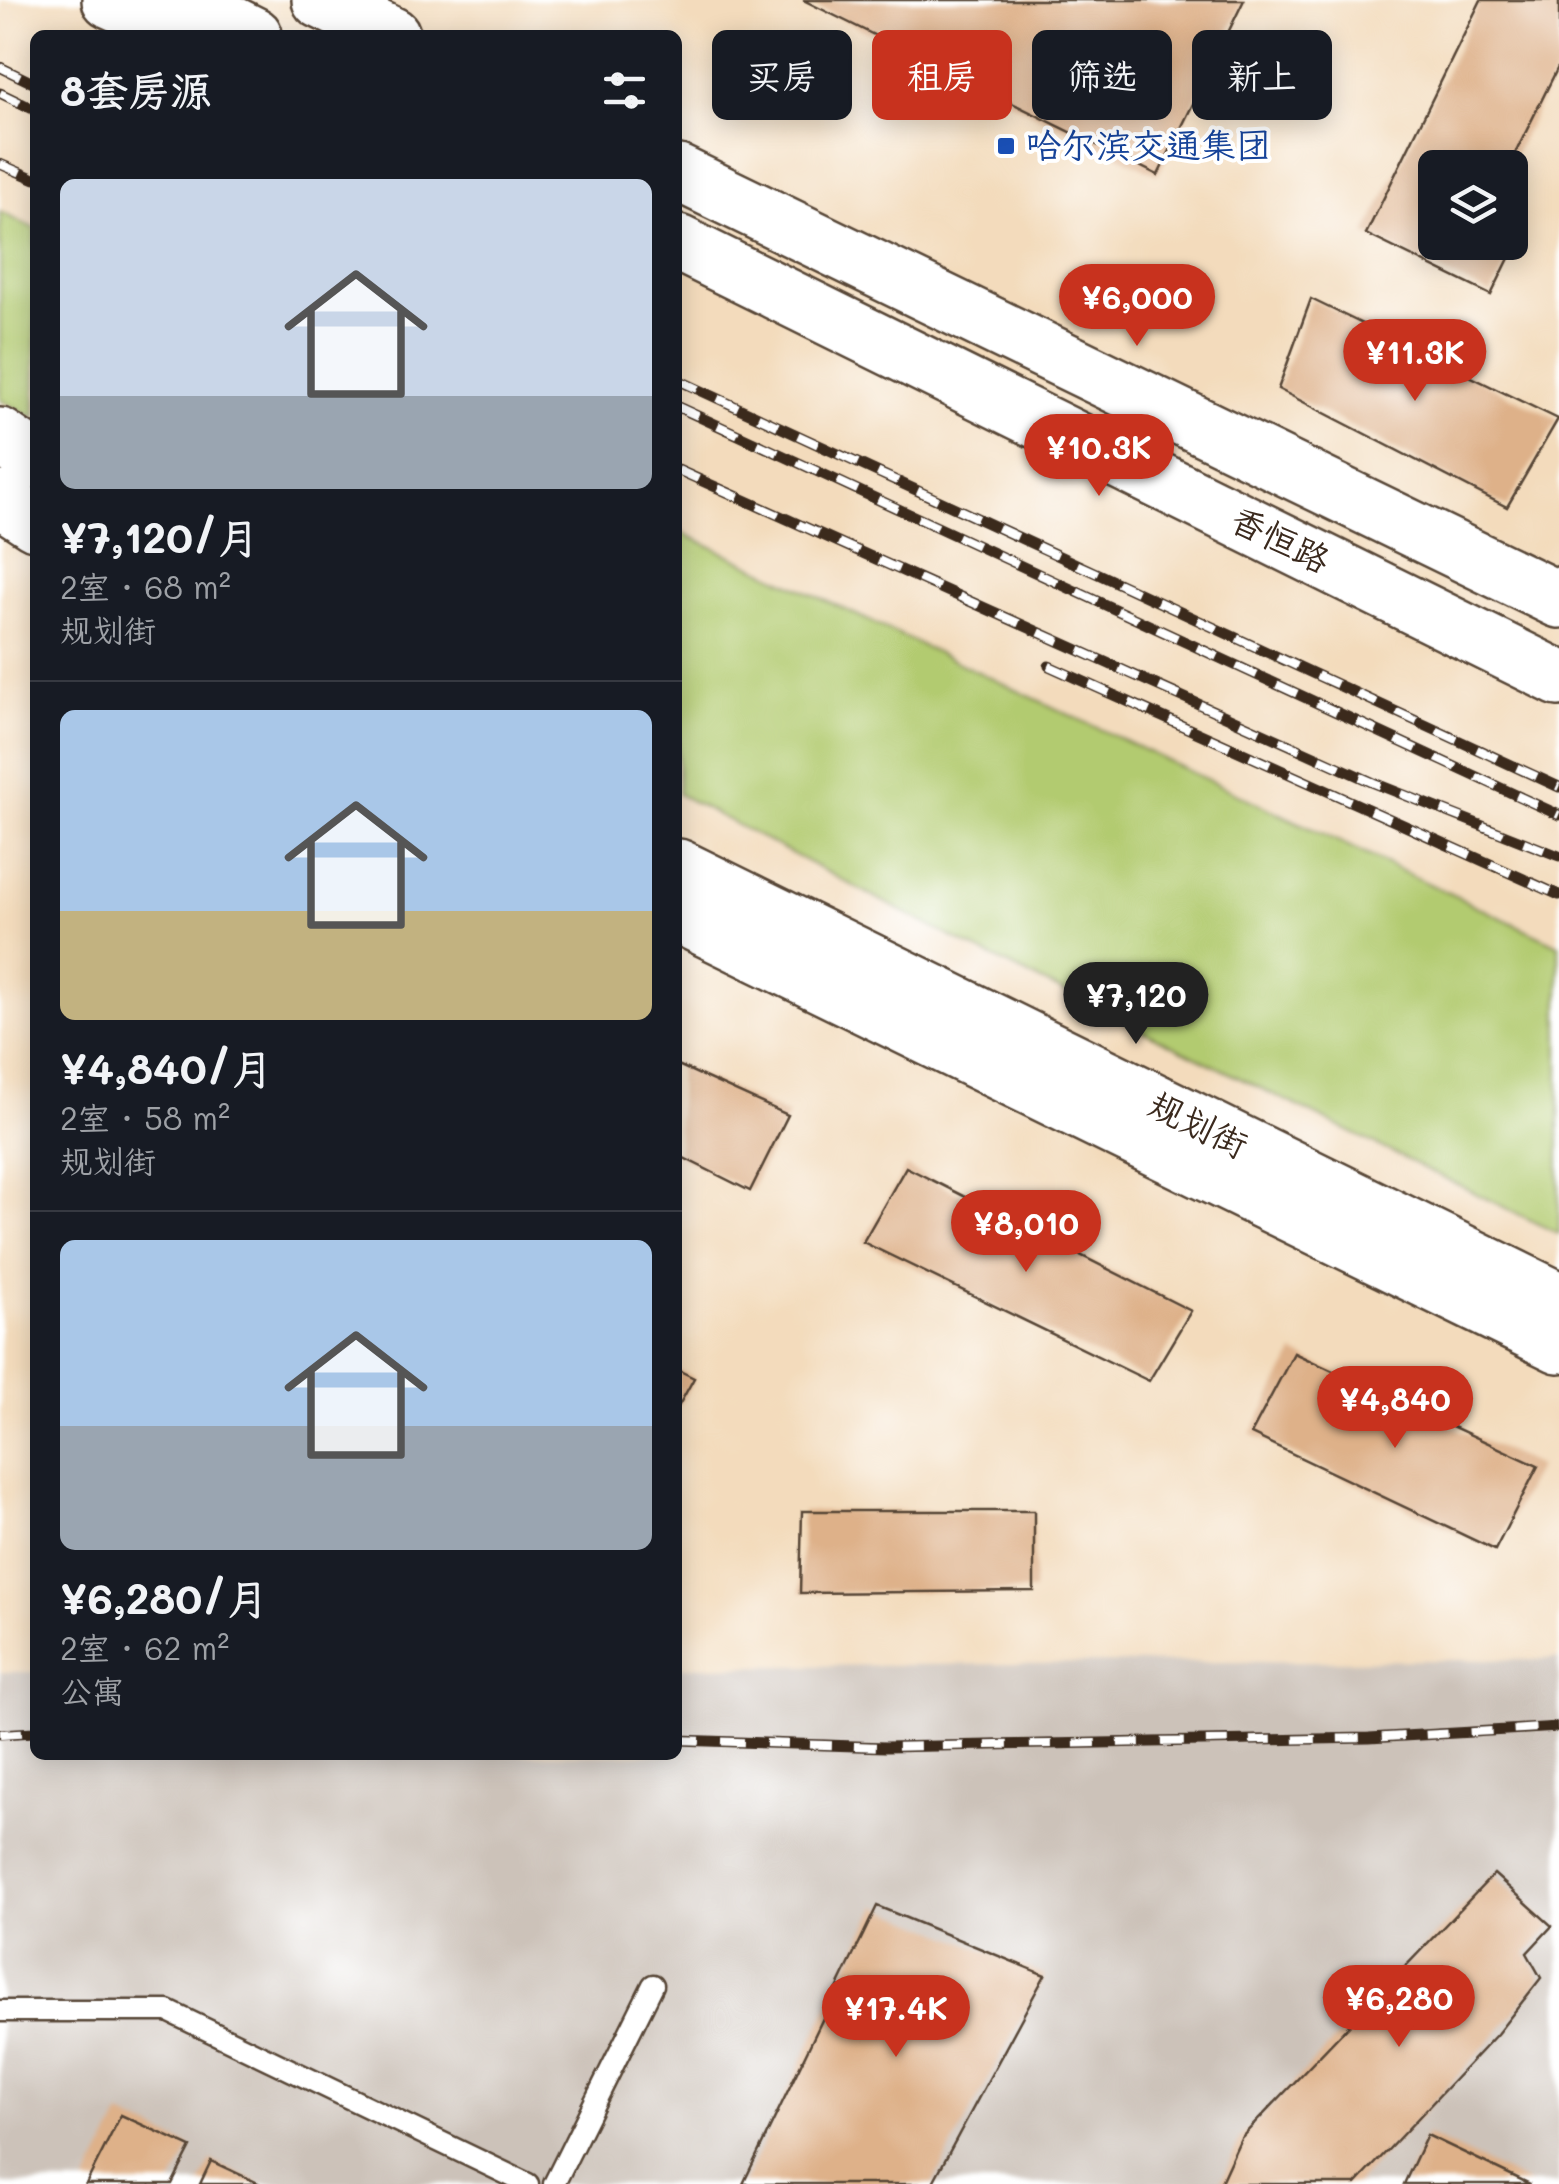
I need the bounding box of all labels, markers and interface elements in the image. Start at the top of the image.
chip: 买房 [712,30,852,120]
chip: 租房 [872,30,1012,120]
chip: 筛选 [1032,30,1172,120]
chip: 新上 [1192,30,1332,120]
text: 8套房源 [60,62,212,117]
icon: filters [597,63,652,118]
place label: 哈尔滨交通集团 [1026,121,1271,167]
marker: 哈尔滨交通集团 [995,135,1017,157]
map controls [1418,150,1528,260]
button: layers [1418,150,1528,260]
icon: home [266,244,446,424]
pin: ¥6,000 [1056,264,1218,349]
text: ¥6,000 [1081,275,1193,317]
pin: ¥11.3K [1334,319,1496,404]
text: ¥11.3K [1365,330,1465,372]
pin: ¥10.3K [1018,414,1180,499]
text: ¥10.3K [1046,425,1152,467]
street label: 香恒路 [1224,495,1338,582]
text: ¥7,120/月 [60,509,259,564]
text: 2室 · 68 m² [60,565,231,607]
text: 规划街 [60,608,156,650]
icon: home [266,775,446,955]
pin: ¥7,120 [1055,962,1217,1047]
text: ¥7,120 [1085,973,1187,1015]
text: ¥4,840/月 [60,1040,273,1095]
street label: 规划街 [1142,1080,1256,1167]
text: 2室 · 58 m² [60,1096,230,1138]
text: 规划街 [60,1139,156,1181]
pin: ¥8,010 [945,1190,1107,1275]
text: ¥8,010 [973,1201,1079,1243]
icon: home [266,1305,446,1485]
pin: ¥4,840 [1314,1366,1476,1451]
text: ¥4,840 [1339,1377,1451,1419]
text: ¥6,280/月 [60,1570,269,1625]
text: 2室 · 62 m² [60,1626,229,1668]
text: 公寓 [60,1669,124,1711]
pin: ¥6,280 [1318,1965,1480,2050]
pin: ¥17.4K [815,1975,977,2060]
text: ¥6,280 [1345,1976,1453,2018]
text: ¥17.4K [844,1986,948,2028]

